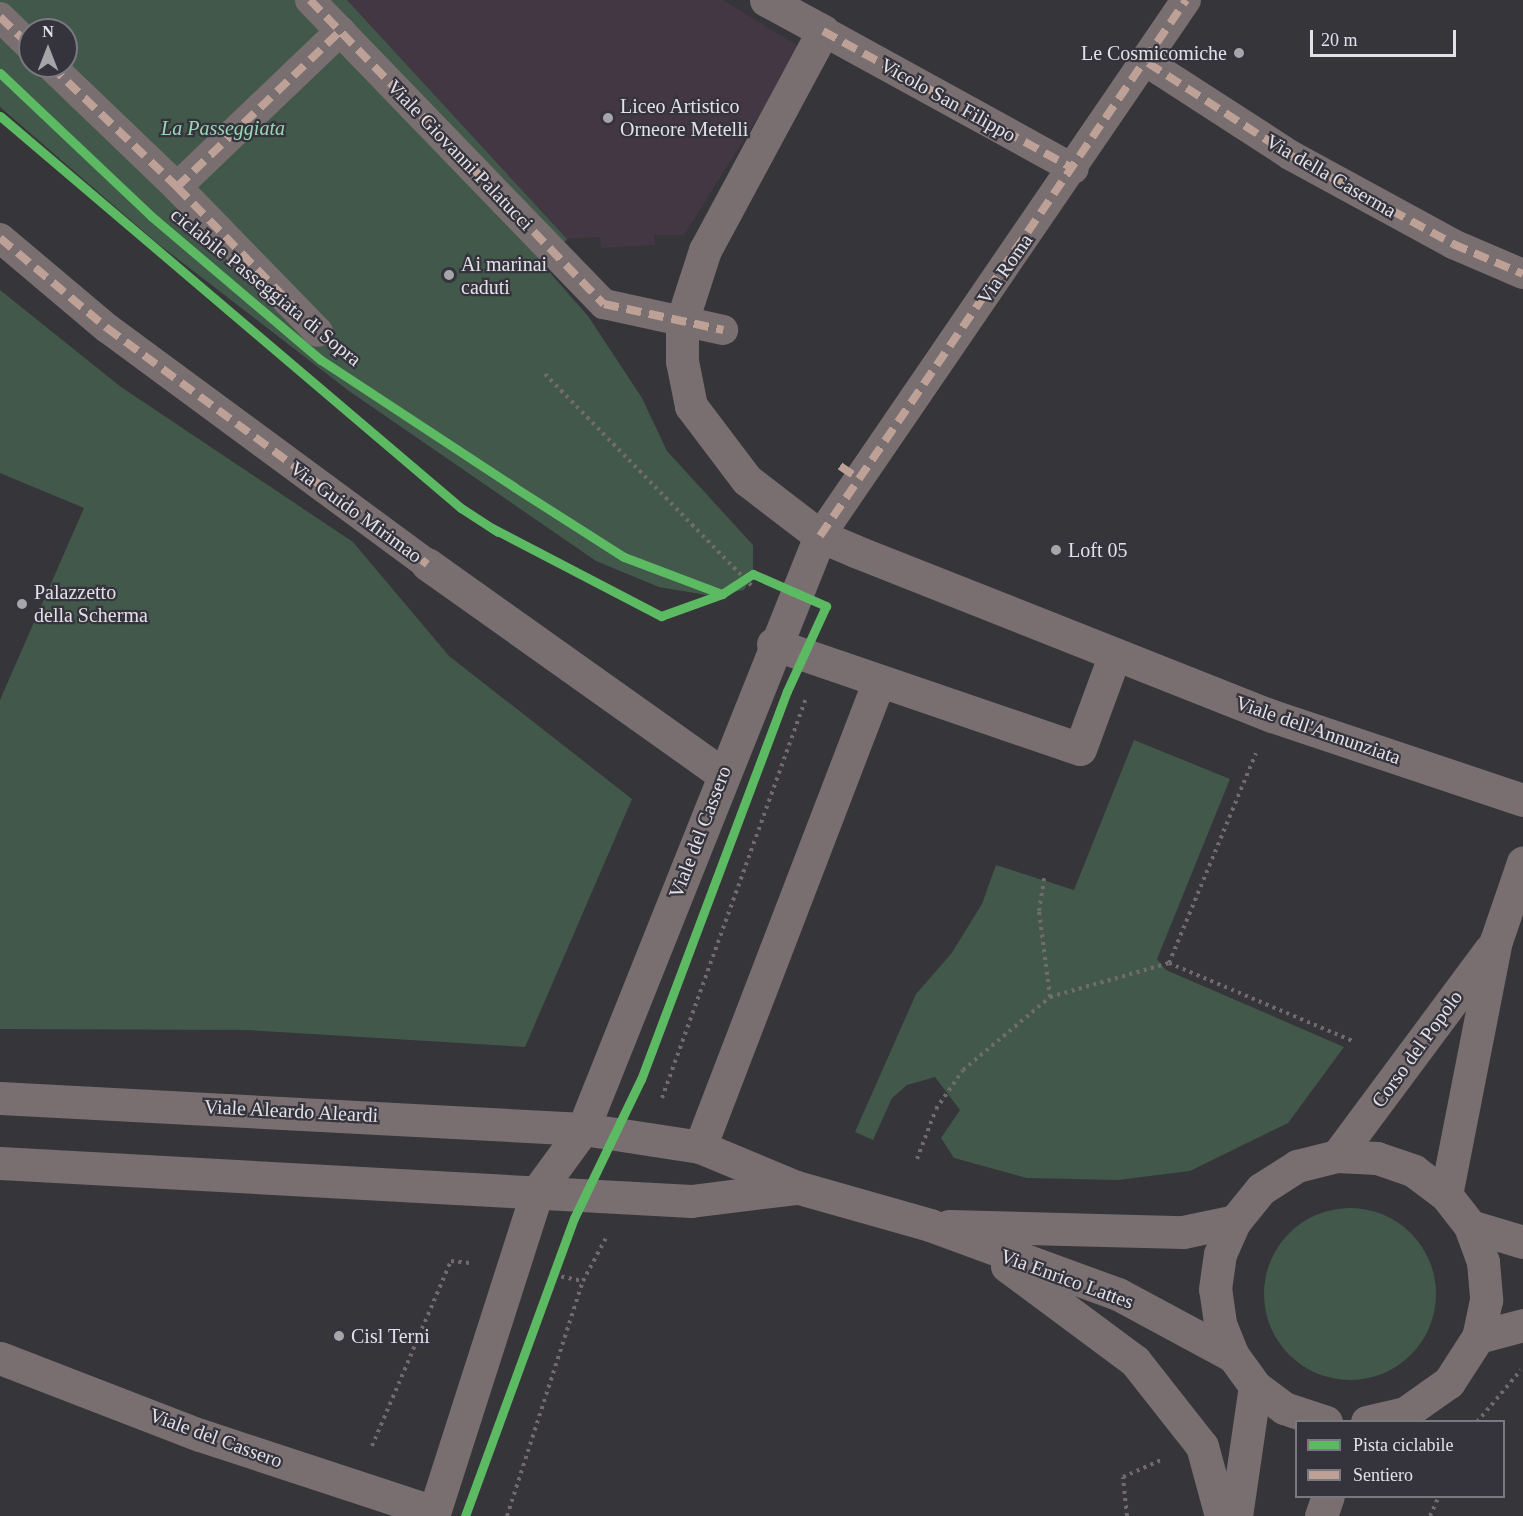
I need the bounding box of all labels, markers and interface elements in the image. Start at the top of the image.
north arrow [18,18,78,78]
scale bar [1313,18,1458,56]
text: N [42,23,54,40]
text: 20 m [1321,30,1358,50]
place label: Le Cosmicomiche [1081,41,1227,65]
marker: Le Cosmicomiche [1232,46,1246,60]
street label: Vicolo San Filippo [876,53,1020,147]
street label: Viale Giovanni Palatucci [382,75,538,235]
place label: Liceo Artistico Orneore Metelli [620,94,748,141]
marker: Liceo Artistico Orneore Metelli [601,111,615,125]
park label: La Passeggiata [161,116,285,140]
street label: Via della Caserma [1262,129,1400,223]
street label: ciclabile Passeggiata di Sopra [166,203,366,371]
street label: Via Roma [972,229,1038,309]
place label: Ai marinai caduti [461,252,547,299]
marker: Ai marinai caduti [442,268,456,282]
street label: Via Guido Mirimao [285,456,427,568]
place label: Loft 05 [1068,538,1127,562]
marker: Loft 05 [1049,543,1063,557]
place label: Palazzetto della Scherma [34,580,148,627]
marker: Palazzetto della Scherma [15,597,29,611]
street label: Viale dell'Annunziata [1232,691,1404,769]
street label: Viale del Cassero [664,762,736,902]
street label: Corso del Popolo [1366,986,1468,1112]
street label: Viale Aleardo Aleardi [202,1094,380,1128]
street label: Via Enrico Lattes [997,1244,1137,1314]
place label: Cisl Terni [351,1324,430,1348]
marker: Cisl Terni [332,1329,346,1343]
street label: Viale del Cassero [146,1403,286,1473]
legend [1295,1420,1505,1498]
text: Pista ciclabile [1353,1435,1453,1455]
text: Sentiero [1353,1465,1413,1485]

